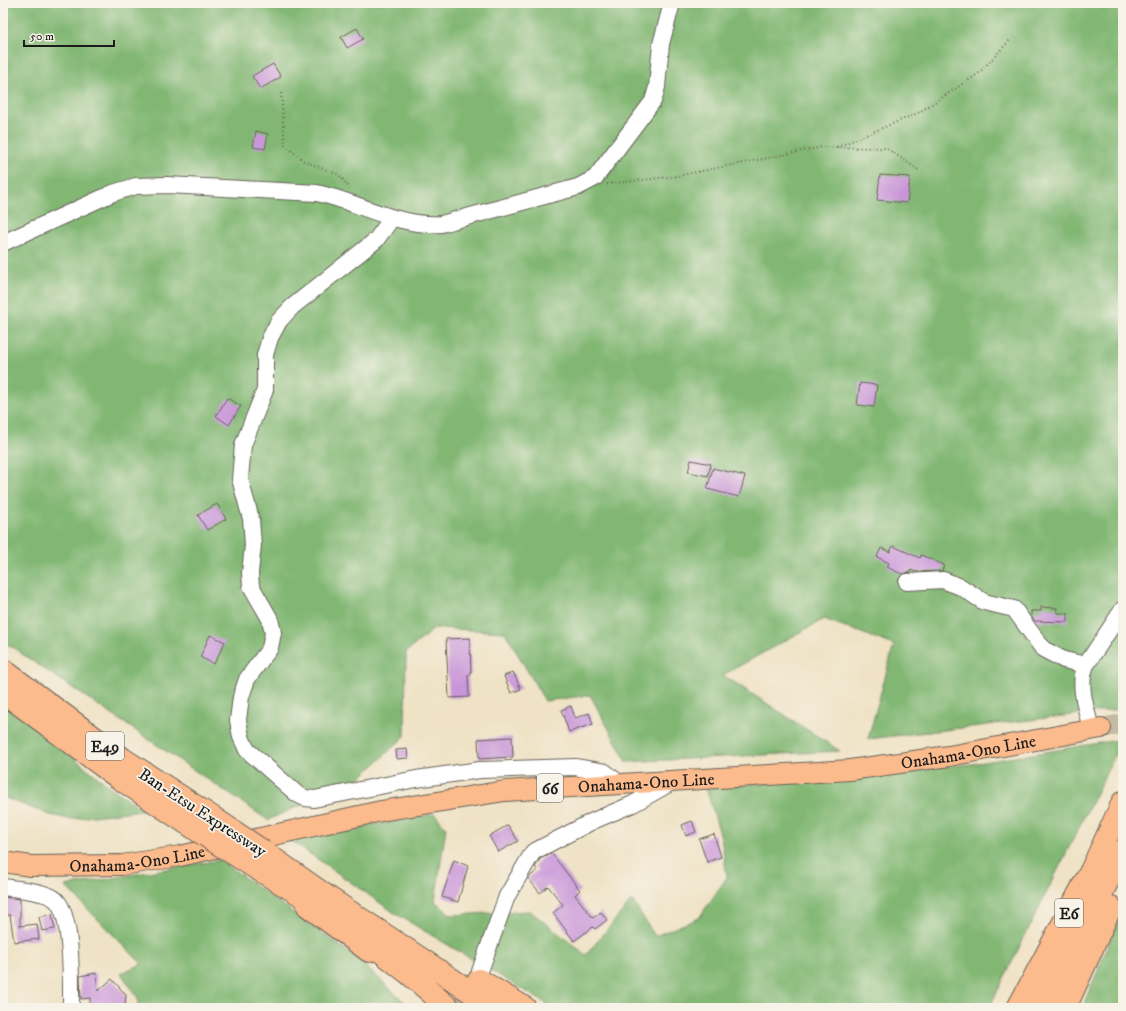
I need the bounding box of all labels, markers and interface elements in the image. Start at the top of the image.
scale bar [24,22,114,48]
text: 50 m [30,29,54,44]
street label: Onahama-Ono Line [900,730,1038,775]
road number: E49 [86,732,124,760]
street label: Ban-Etsu Expressway [134,763,271,863]
street label: Onahama-Ono Line [577,768,715,799]
road number: 66 [537,774,563,802]
street label: Onahama-Ono Line [69,841,207,878]
road number: E6 [1055,899,1083,927]

